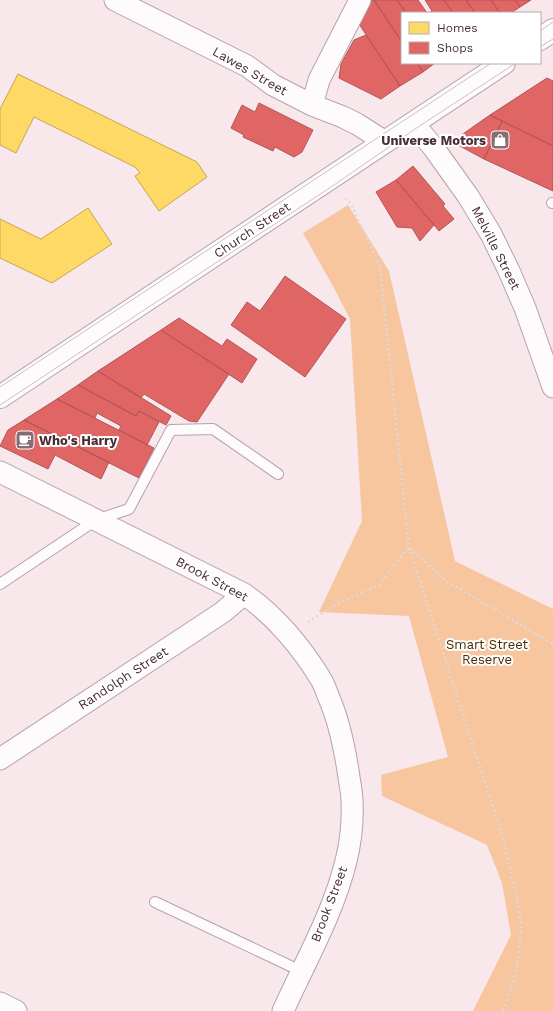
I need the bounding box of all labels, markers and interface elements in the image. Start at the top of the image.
legend [401,12,541,64]
text: Homes [437,21,478,35]
text: Shops [437,41,473,55]
street label: Lawes Street [210,44,290,99]
shop icon: Universe Motors [489,129,511,151]
place label: Universe Motors [381,133,486,148]
street label: Church Street [211,199,294,261]
street label: Melville Street [469,204,524,293]
cafe icon: Who's Harry [14,429,36,451]
place label: Who's Harry [39,433,118,448]
street label: Brook Street [173,554,251,605]
park label: Smart Street Reserve [446,637,529,667]
street label: Randolph Street [75,643,171,713]
street label: Brook Street [308,864,351,944]

